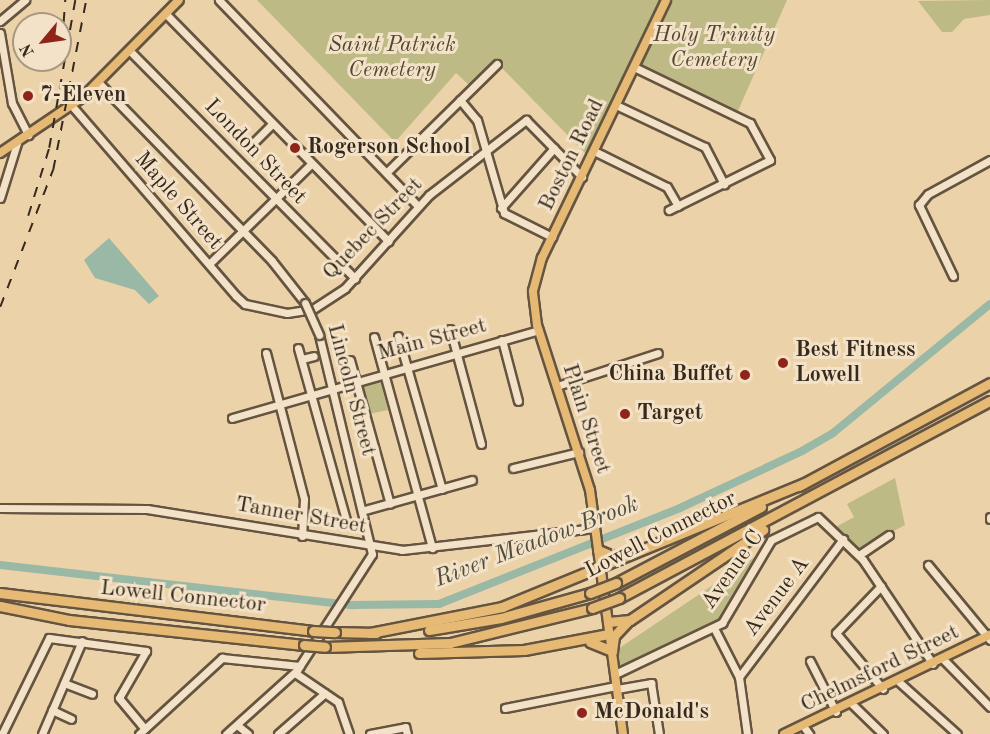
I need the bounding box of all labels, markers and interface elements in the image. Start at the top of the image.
north arrow [12,12,72,72]
park label: Holy Trinity Cemetery [653,22,775,74]
park label: Saint Patrick Cemetery [328,32,456,84]
text: N [18,41,38,59]
place label: 7-Eleven [40,83,126,109]
marker: 7-Eleven [21,89,35,103]
street label: London Street [198,94,312,210]
street label: Boston Road [534,95,610,215]
place label: Rogerson School [307,135,470,161]
marker: Rogerson School [288,141,302,155]
street label: Maple Street [128,147,228,255]
street label: Quebec Street [317,172,429,286]
street label: Main Street [375,313,489,367]
street label: Lincoln Street [321,321,381,459]
place label: Best Fitness Lowell [795,337,915,388]
marker: Best Fitness Lowell [776,356,790,370]
street label: Plain Street [556,361,616,477]
place label: China Buffet [609,362,733,388]
marker: China Buffet [738,368,752,382]
place label: Target [637,401,703,427]
marker: Target [618,407,632,421]
street label: Lowell Connector [581,486,741,584]
street label: Tanner Street [233,491,369,541]
water label: River Meadow Brook [431,491,643,595]
street label: Avenue C [696,525,770,615]
street label: Avenue A [739,552,815,642]
street label: Lowell Connector [99,575,267,619]
street label: Chelmsford Street [797,619,963,719]
place label: McDonald's [594,700,709,726]
marker: McDonald's [575,706,589,720]

